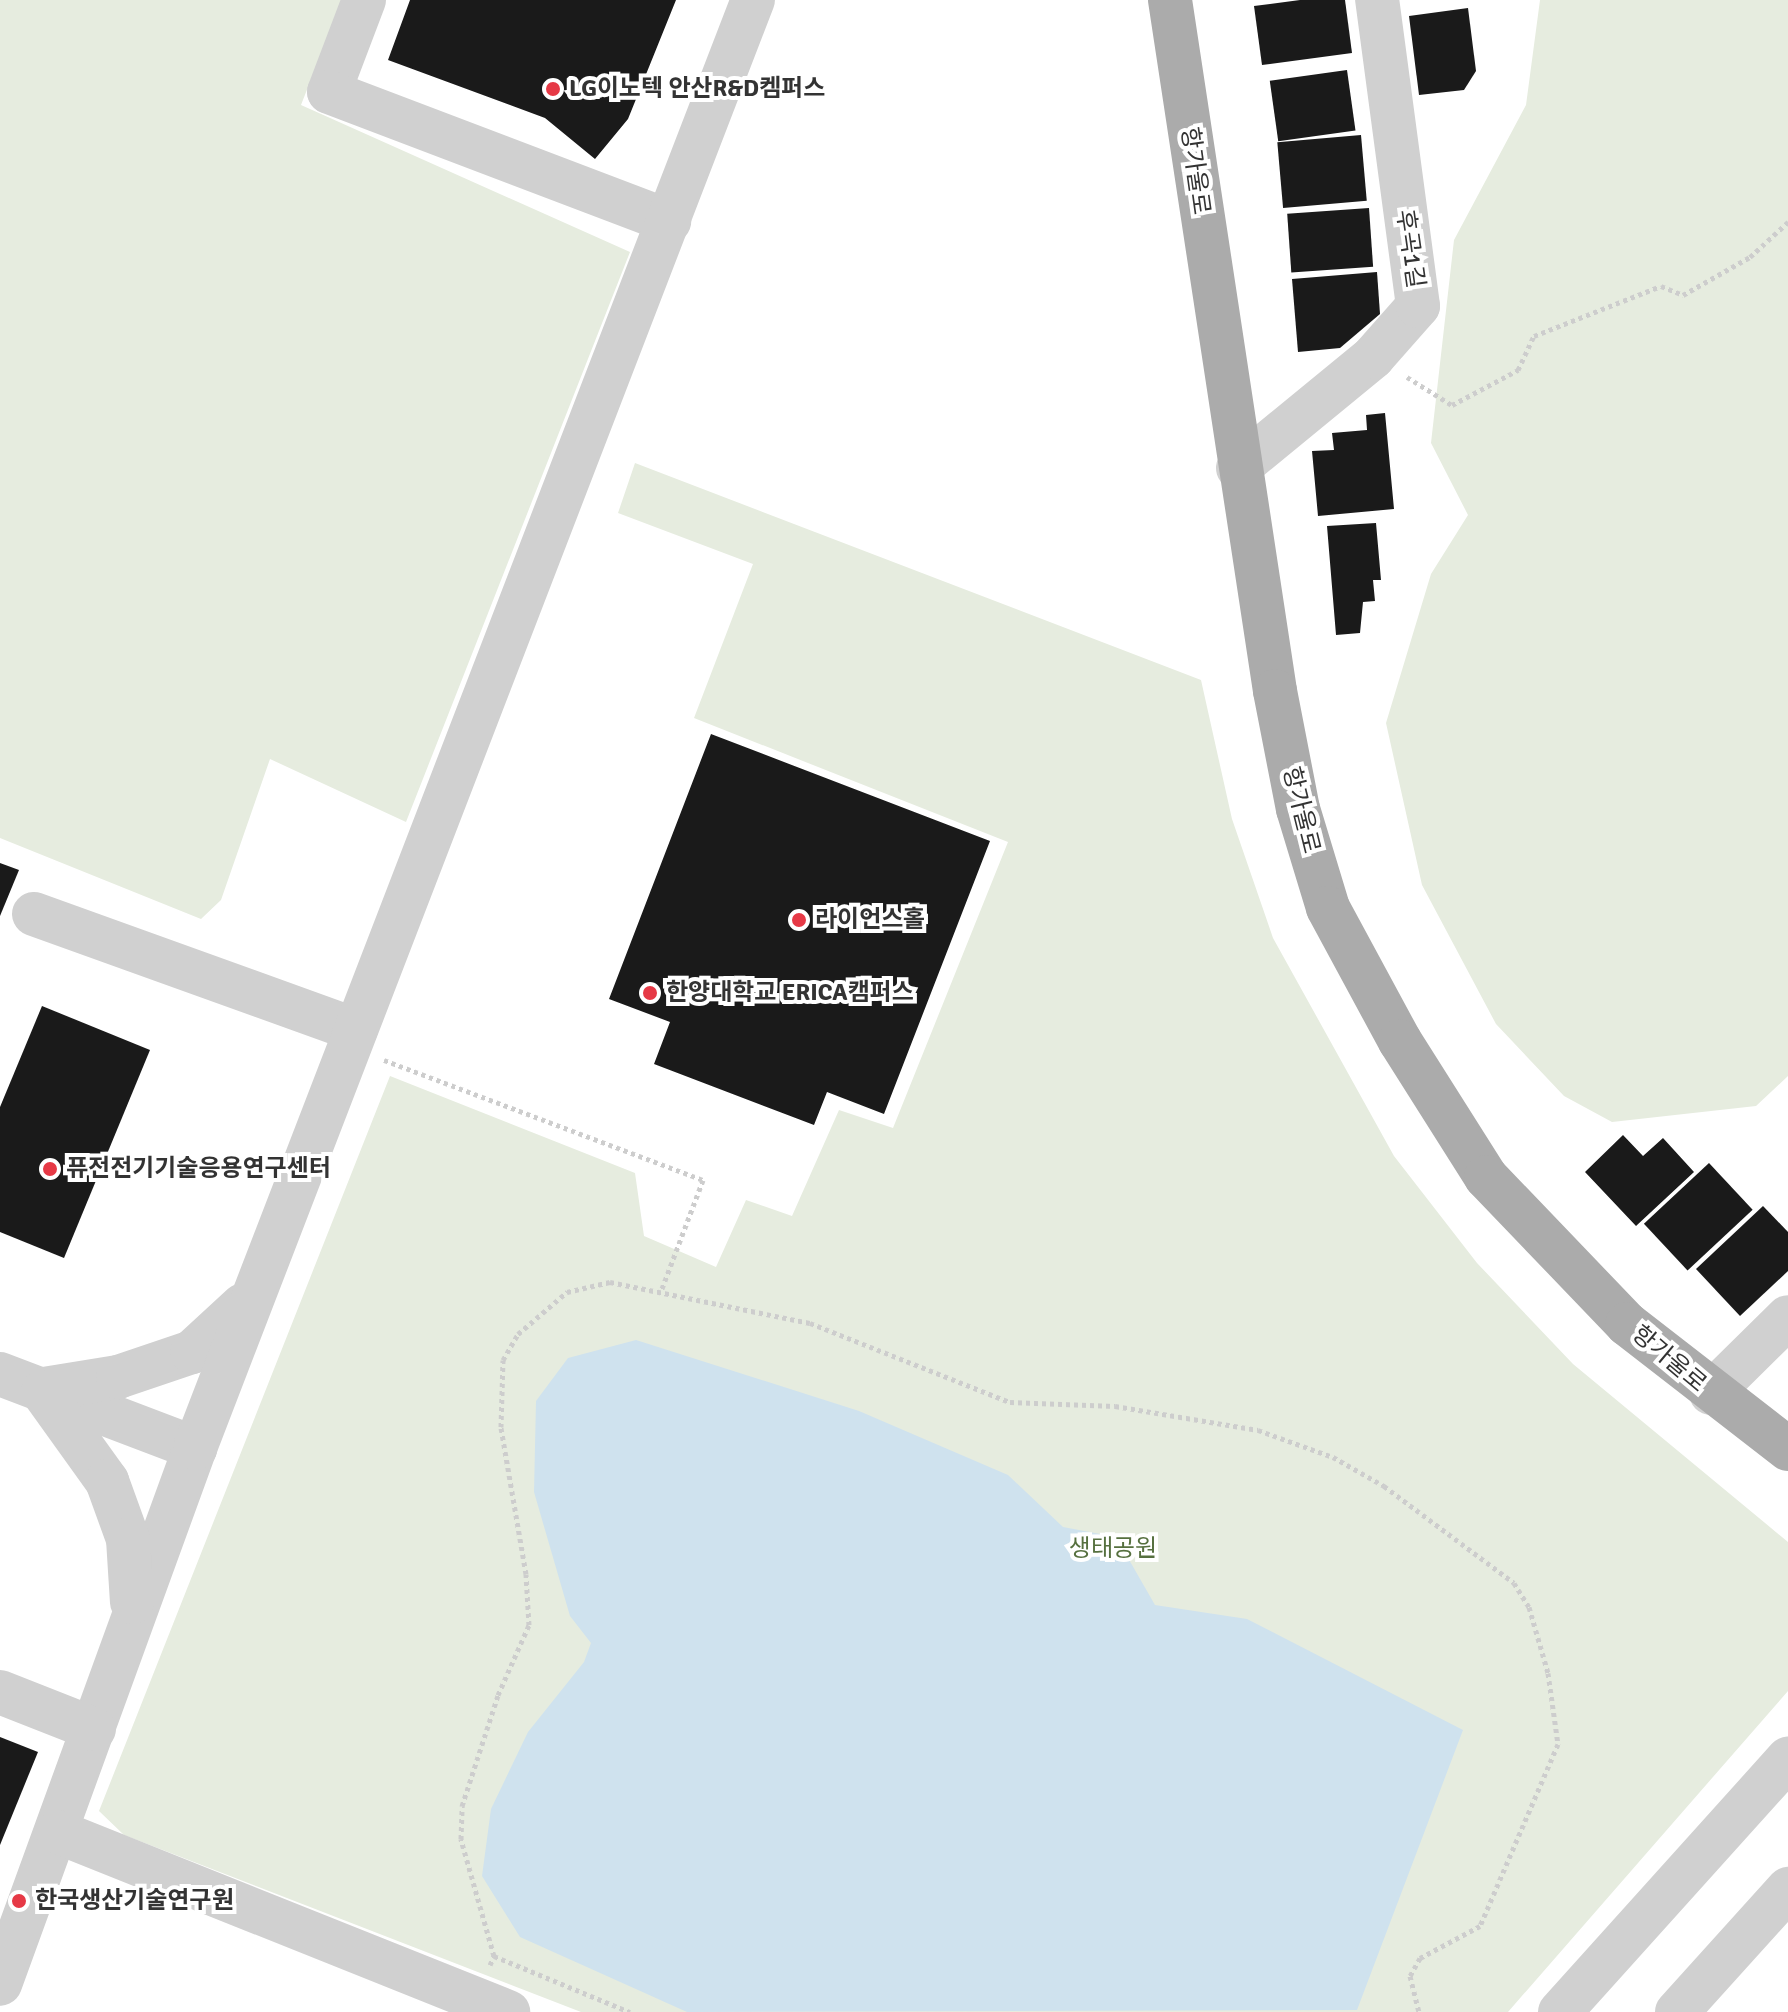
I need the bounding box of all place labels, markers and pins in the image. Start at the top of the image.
place label: LG이노텍 안산R&D켐퍼스 [569,75,825,103]
marker: LG이노텍 안산R&D켐퍼스 [544,80,562,98]
place label: 라이언스홀 [815,906,925,934]
marker: 라이언스홀 [790,911,808,929]
place label: 한양대학교 ERICA캠퍼스 [666,979,914,1007]
marker: 한양대학교 ERICA캠퍼스 [641,984,659,1002]
place label: 퓨전전기기술응용연구센터 [66,1155,331,1183]
marker: 퓨전전기기술응용연구센터 [41,1160,59,1178]
place label: 한국생산기술연구원 [35,1887,234,1915]
marker: 한국생산기술연구원 [10,1892,28,1910]

